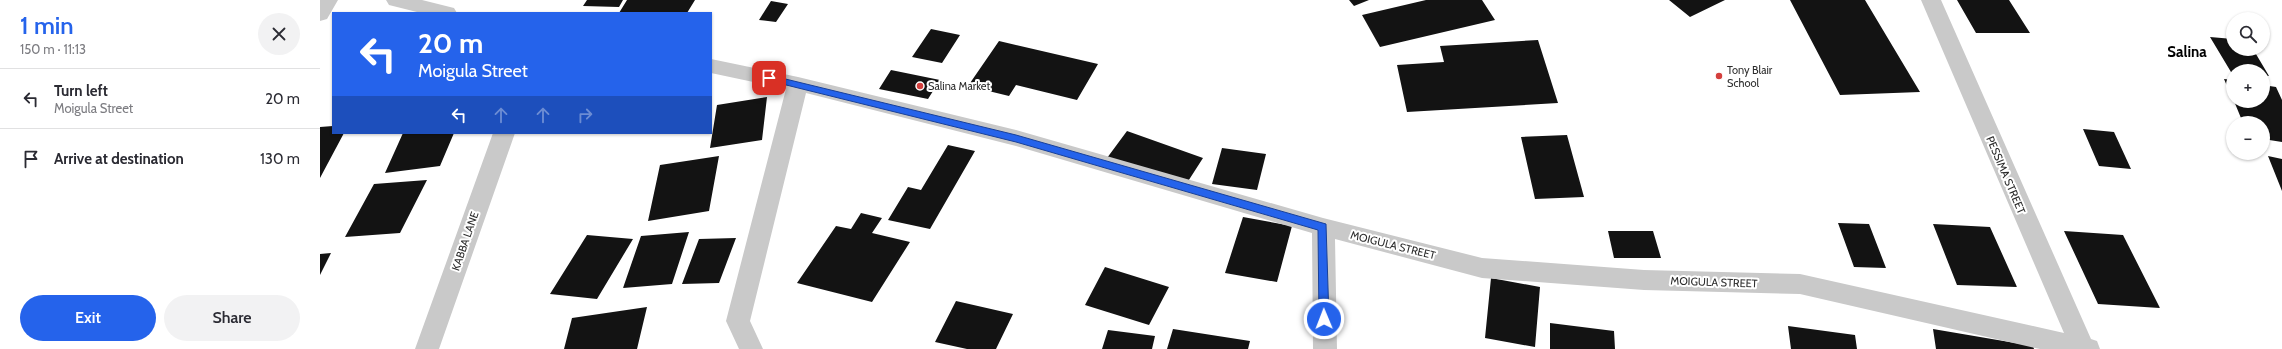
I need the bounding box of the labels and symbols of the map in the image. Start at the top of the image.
district label: Salina [2167,43,2207,61]
pin [752,61,786,95]
place label: Tony Blair School [1727,63,1773,90]
marker: Tony Blair School [1714,71,1724,81]
place label: Salina Market [928,79,990,93]
marker: Salina Market [915,81,925,91]
street label: PESSIMA STREET [1983,134,2029,216]
street label: KABBA LANE [448,210,482,272]
street label: MOIGULA STREET [1349,228,1437,262]
street label: MOIGULA STREET [1670,273,1758,291]
position arrow [1303,298,1345,340]

